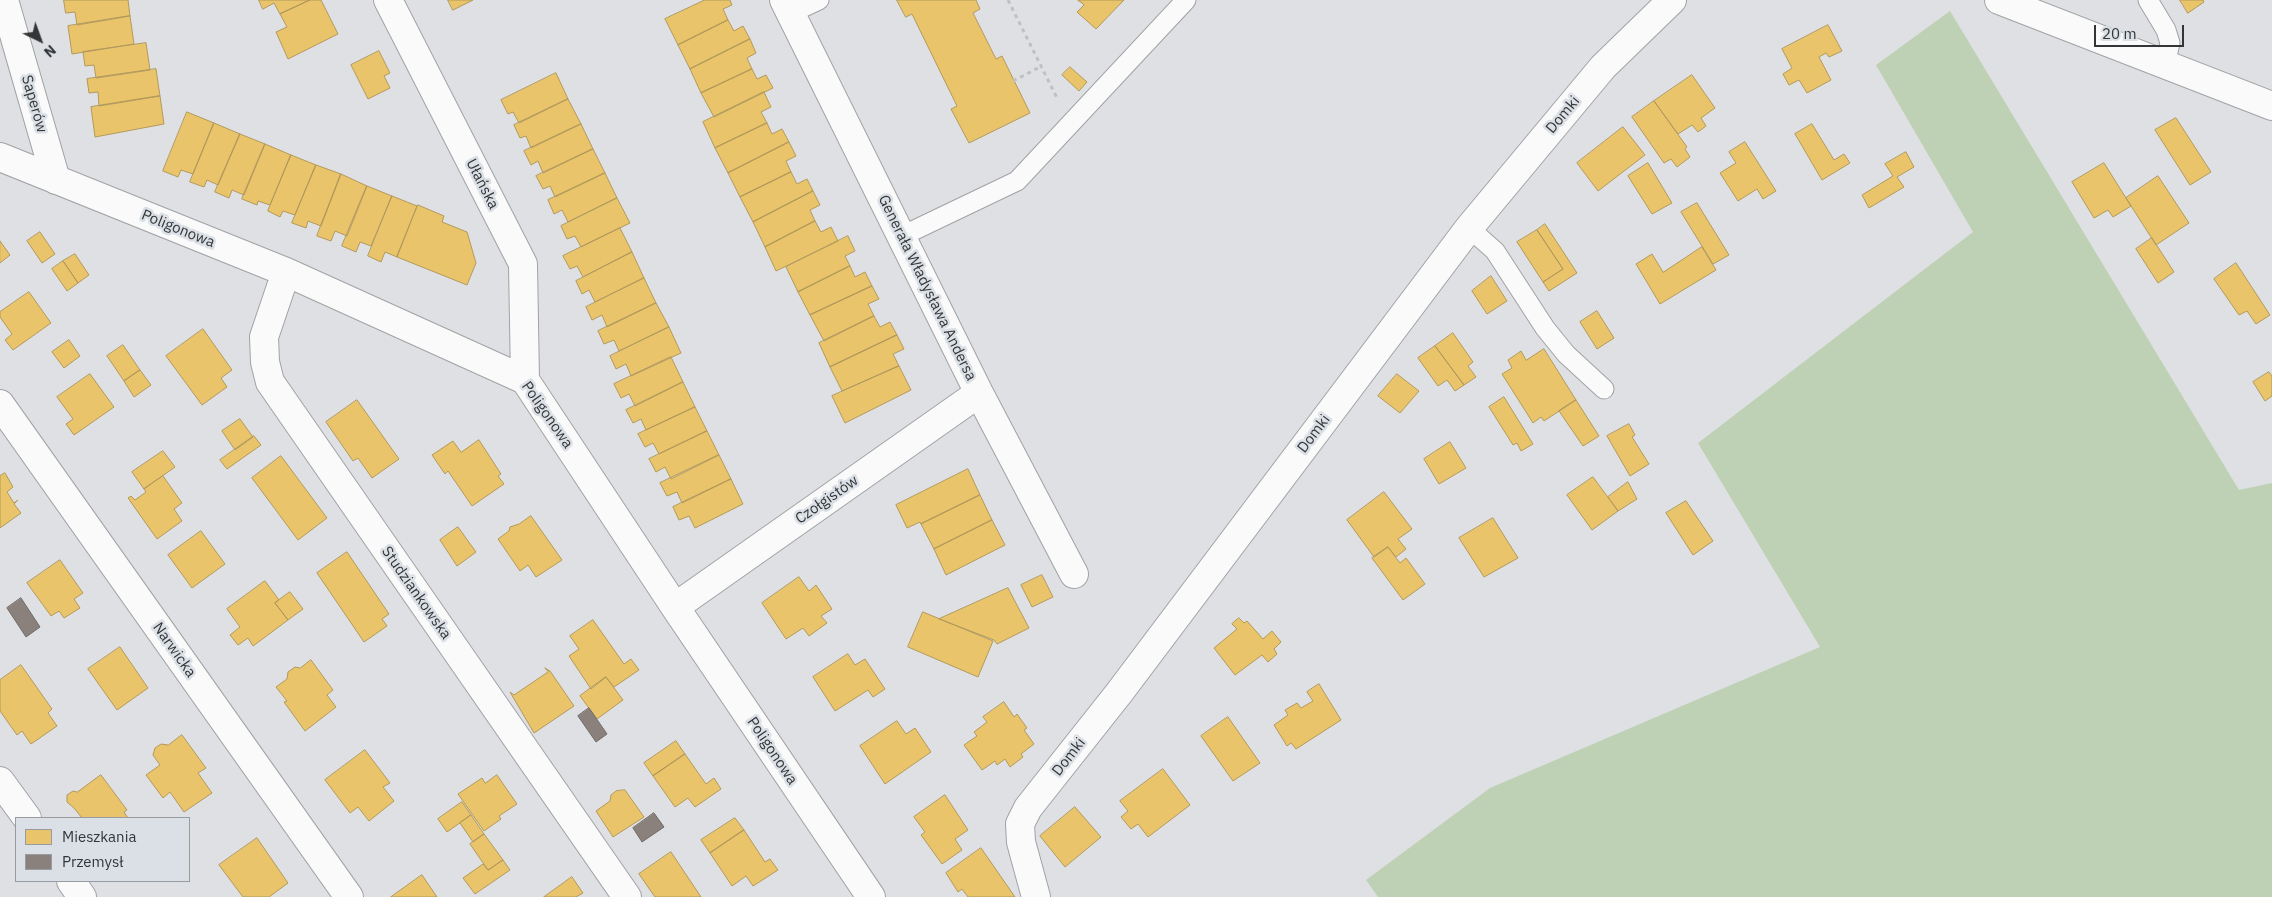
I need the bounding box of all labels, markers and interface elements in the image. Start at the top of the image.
north arrow [15,15,65,65]
scale bar [2097,15,2187,47]
text: 20 m [2102,24,2137,43]
text: N [40,41,60,61]
street label: Saperów [17,73,51,135]
street label: Domki [1542,93,1584,137]
street label: Ułańska [462,156,502,212]
street label: Generała Władysława Andersa [874,192,980,384]
street label: Poligonowa [139,206,217,252]
street label: Poligonowa [517,378,577,452]
street label: Domki [1294,411,1334,457]
street label: Czołgistów [792,472,862,528]
street label: Studziankowska [377,543,455,643]
street label: Narwicka [149,619,199,681]
street label: Poligonowa [743,714,801,788]
street label: Domki [1049,734,1089,780]
legend [15,817,190,882]
text: Mieszkania [62,827,136,846]
text: Przemysł [62,852,123,871]

